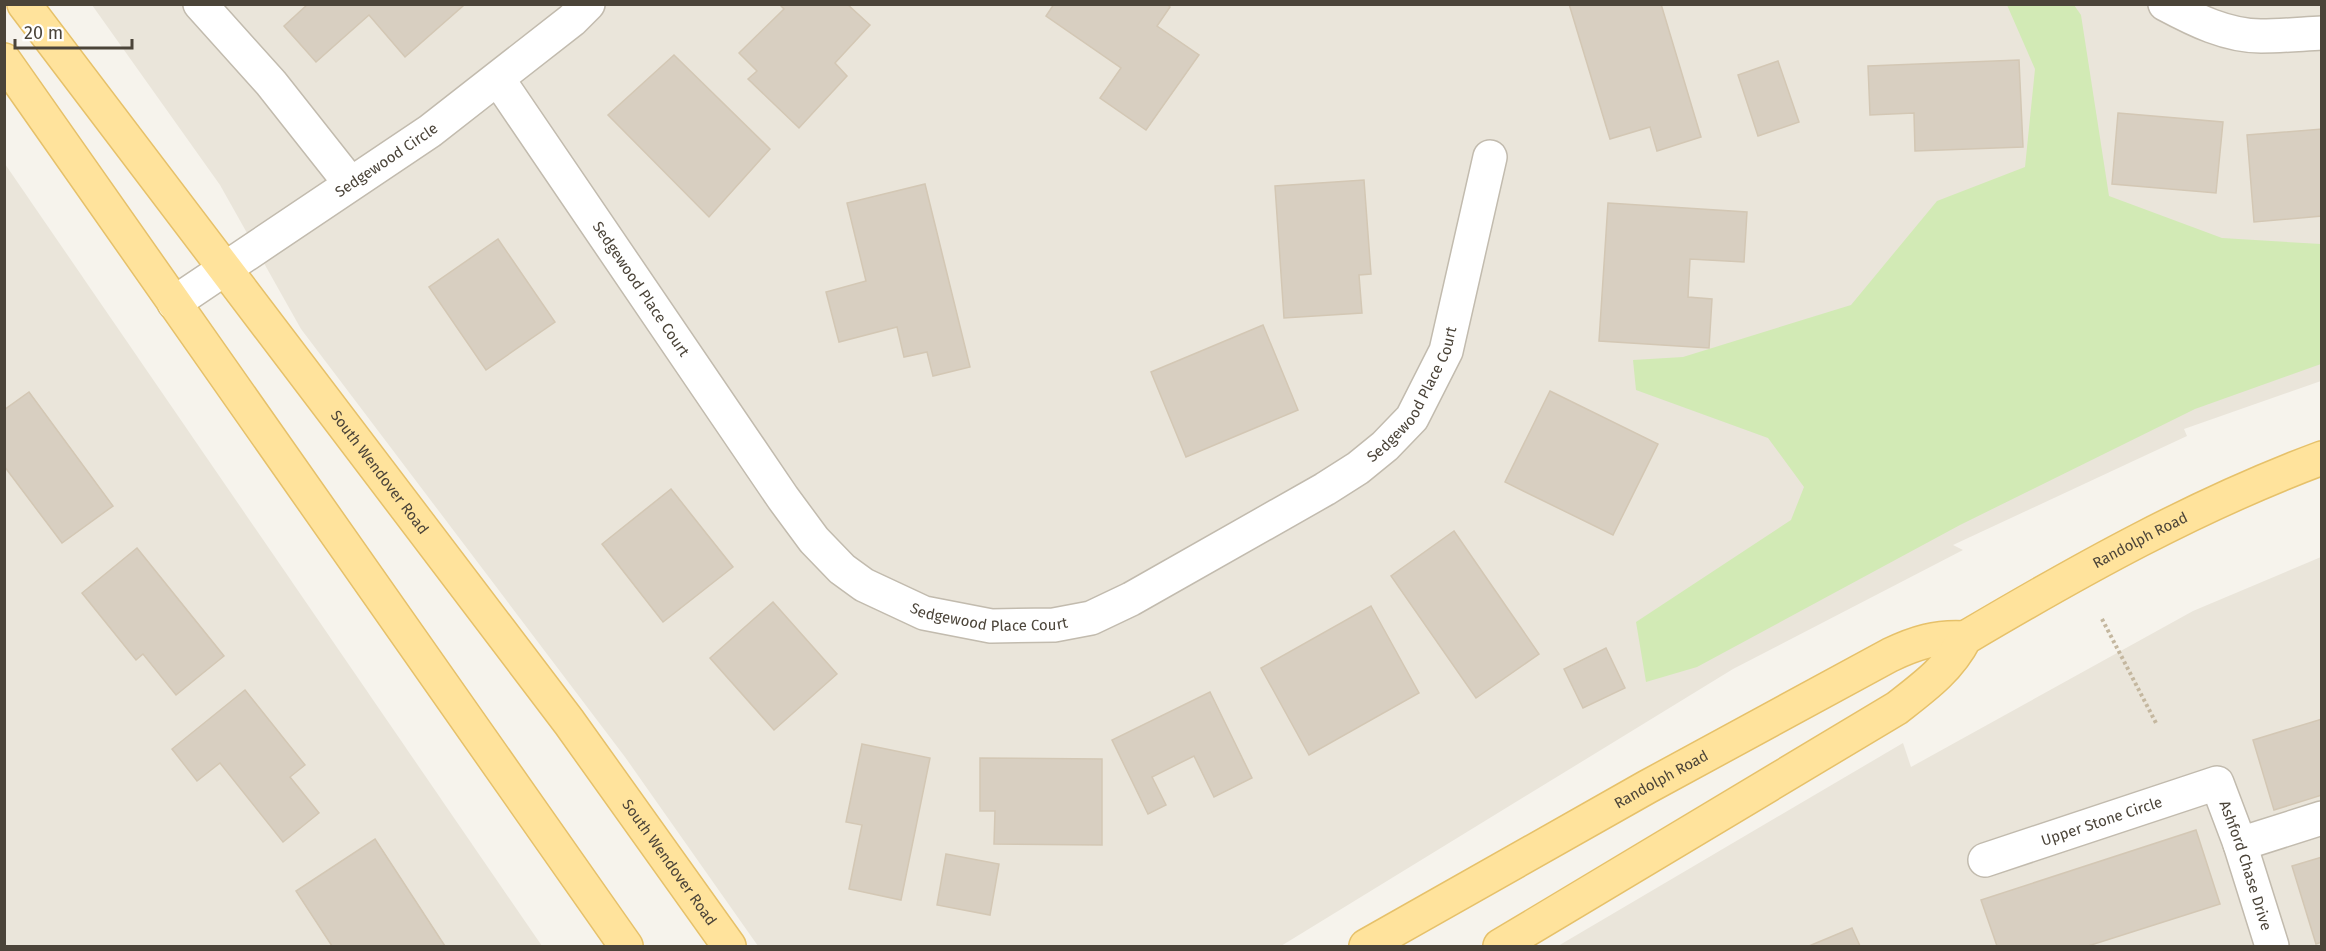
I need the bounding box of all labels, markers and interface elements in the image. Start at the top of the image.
scale bar [15,12,132,50]
text: 20 m [24,22,63,44]
street label: Sedgewood Circle [332,119,442,201]
street label: Sedgewood Place Court [589,218,693,360]
street label: Sedgewood Place Court [1363,324,1460,466]
street label: South Wendover Road [327,407,432,538]
street label: Randolph Road [2090,508,2191,572]
street label: Sedgewood Place Court [907,599,1070,635]
street label: Randolph Road [1611,746,1711,813]
street label: Upper Stone Circle [2039,793,2165,850]
street label: South Wendover Road [618,796,720,929]
street label: Ashford Chase Drive [2216,798,2276,933]

